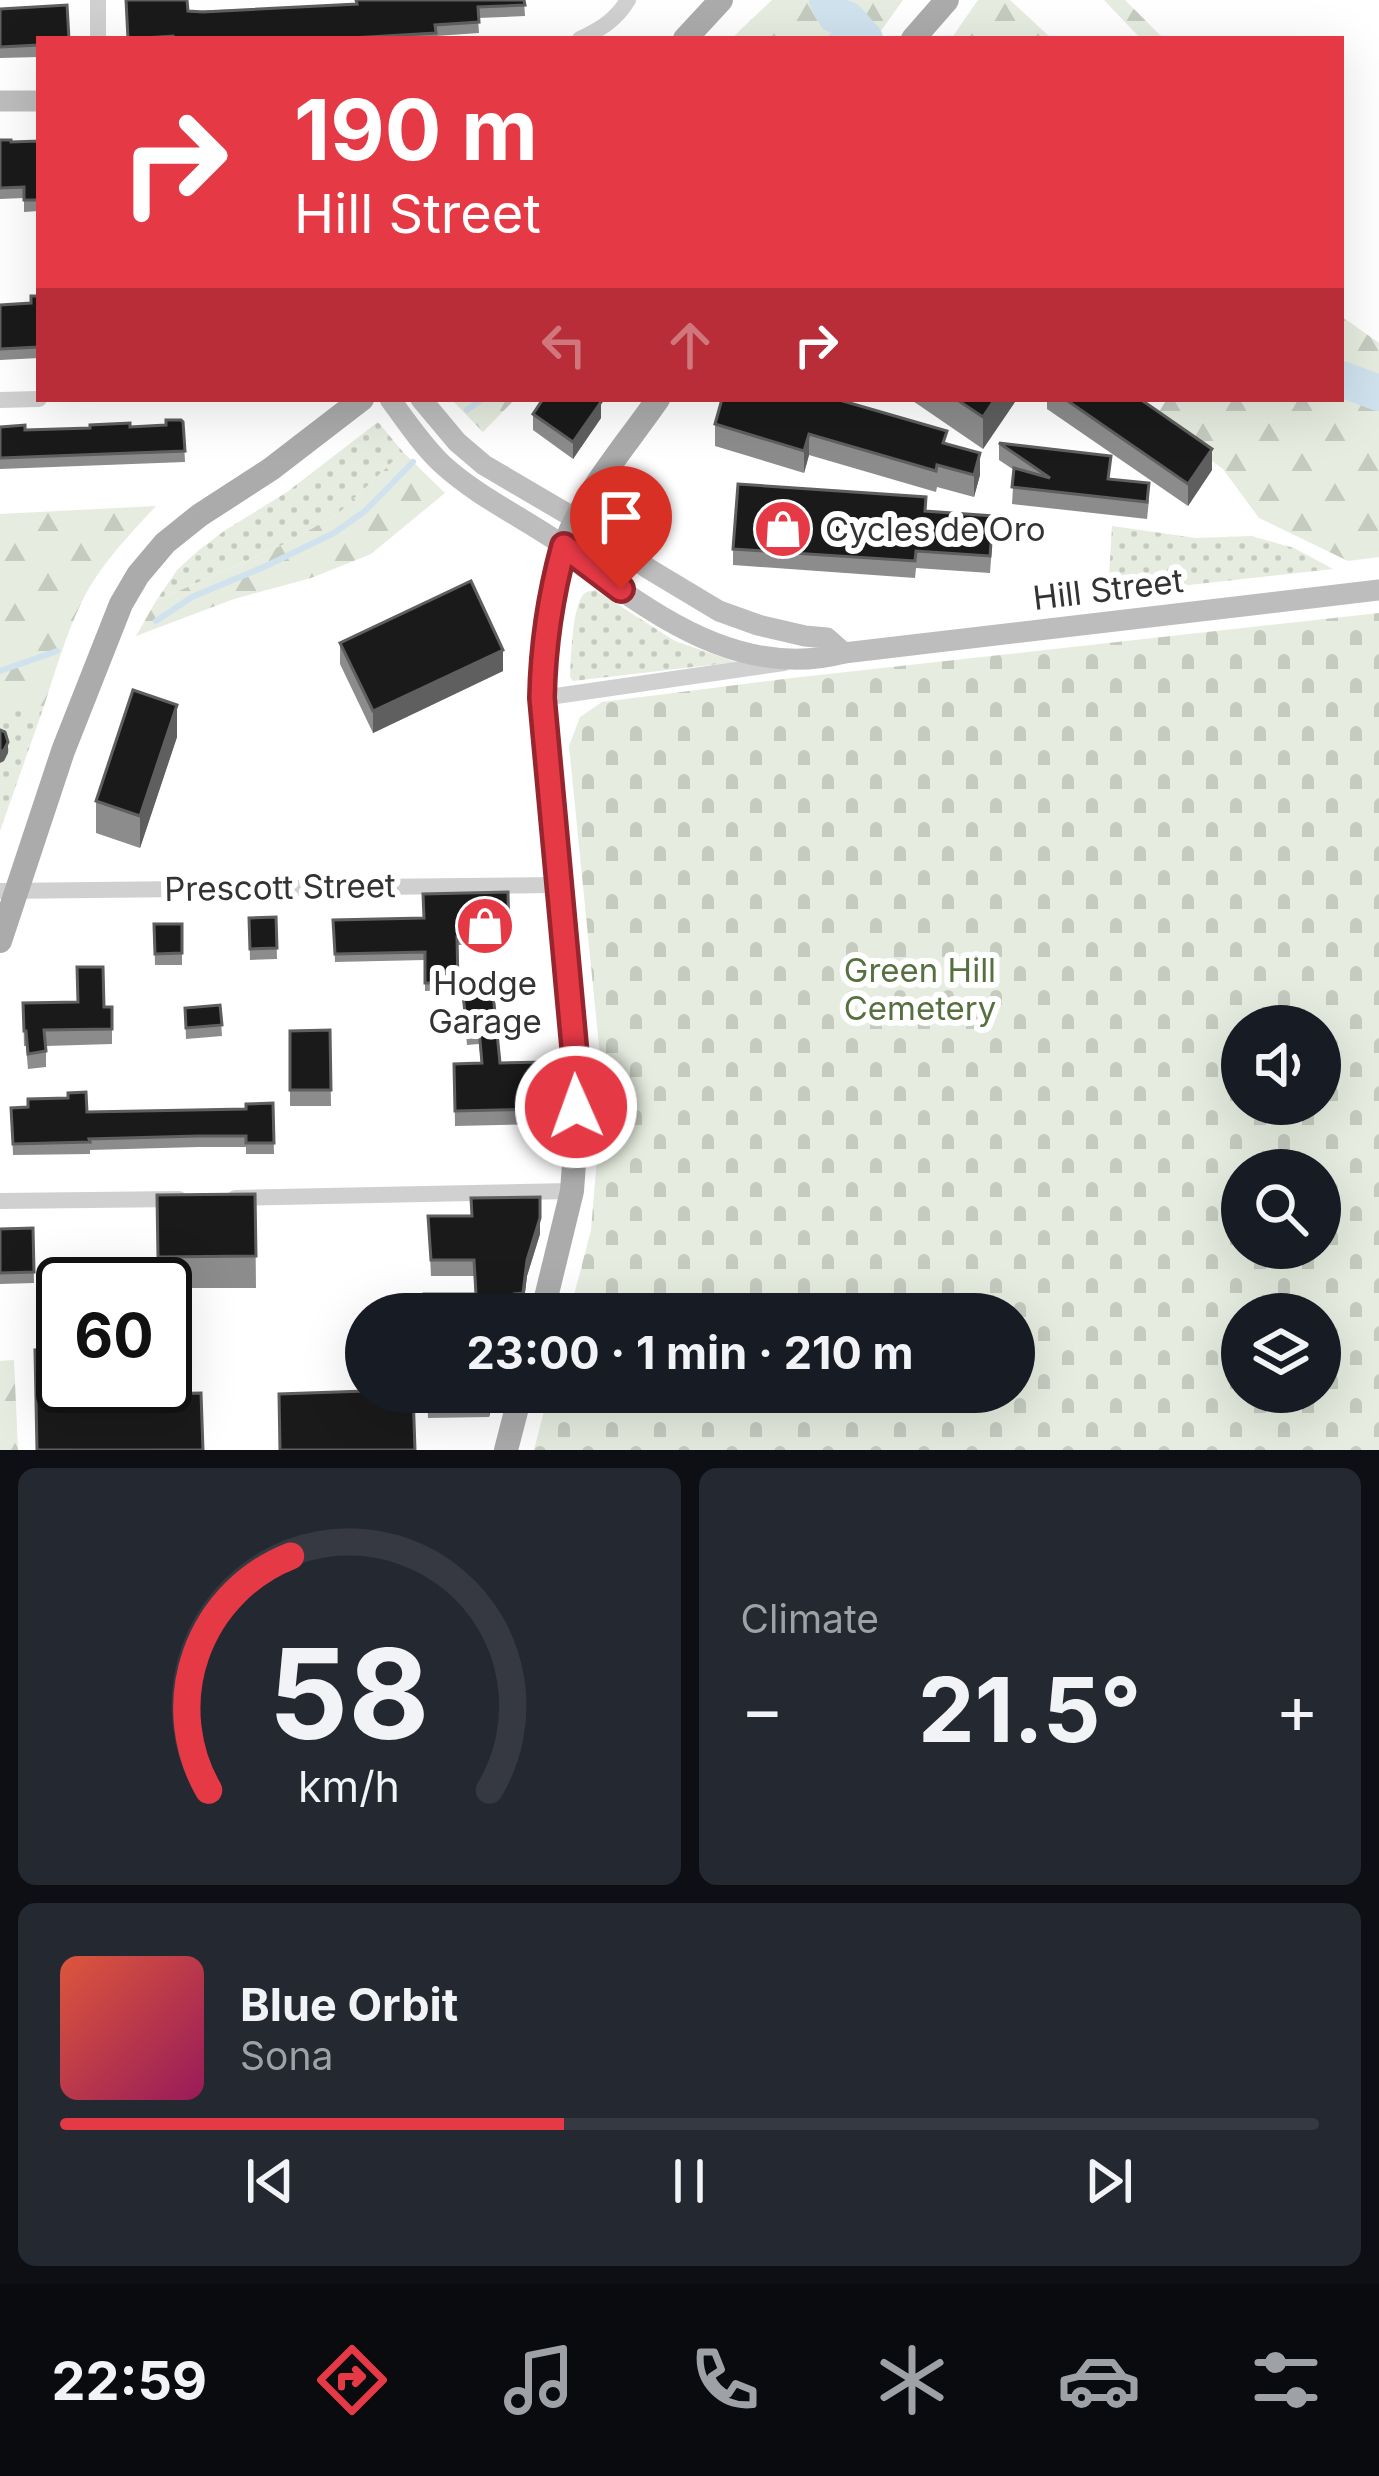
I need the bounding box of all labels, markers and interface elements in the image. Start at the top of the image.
text: 190 m [294,79,538,180]
icon: right [96,84,252,240]
text: Hill Street [294,181,541,246]
icon: left [531,312,597,378]
icon: ahead [657,312,723,378]
icon: right [783,312,849,378]
pin [570,466,672,589]
icon: arrive [588,484,654,550]
shop icon: Cycles de Oro [752,498,814,560]
place label: Cycles de Oro [825,509,1045,549]
street label: Hill Street [1031,560,1186,618]
street label: Prescott Street [164,865,396,909]
shop icon: Hodge Garage [454,895,516,957]
park label: Green Hill Cemetery [844,950,996,1028]
place label: Hodge Garage [428,963,542,1041]
map controls [1221,1005,1341,1413]
button: sound [1221,1005,1341,1125]
position arrow [513,1044,639,1170]
button: search [1221,1149,1341,1269]
speed limit sign: 60 [36,1257,192,1413]
button: layers [1221,1293,1341,1413]
text: 23:00 · 1 min · 210 m [467,1325,913,1380]
text: Climate [741,1595,879,1642]
text: 58 [269,1618,430,1769]
text: 21.5° [918,1655,1141,1764]
text: − [741,1669,784,1749]
text: + [1275,1669,1319,1749]
text: km/h [298,1759,400,1811]
text: Blue Orbit [240,1977,458,2032]
text: Sona [240,2032,333,2079]
icon: previous [237,2148,303,2214]
icon: pause [656,2148,722,2214]
icon: next [1076,2148,1142,2214]
icon: directions [310,2338,394,2422]
icon: music [497,2338,581,2422]
icon: phone [683,2338,767,2422]
icon: climate [870,2338,954,2422]
icon: car [1057,2338,1141,2422]
icon: filters [1244,2338,1328,2422]
text: 22:59 [51,2348,207,2413]

